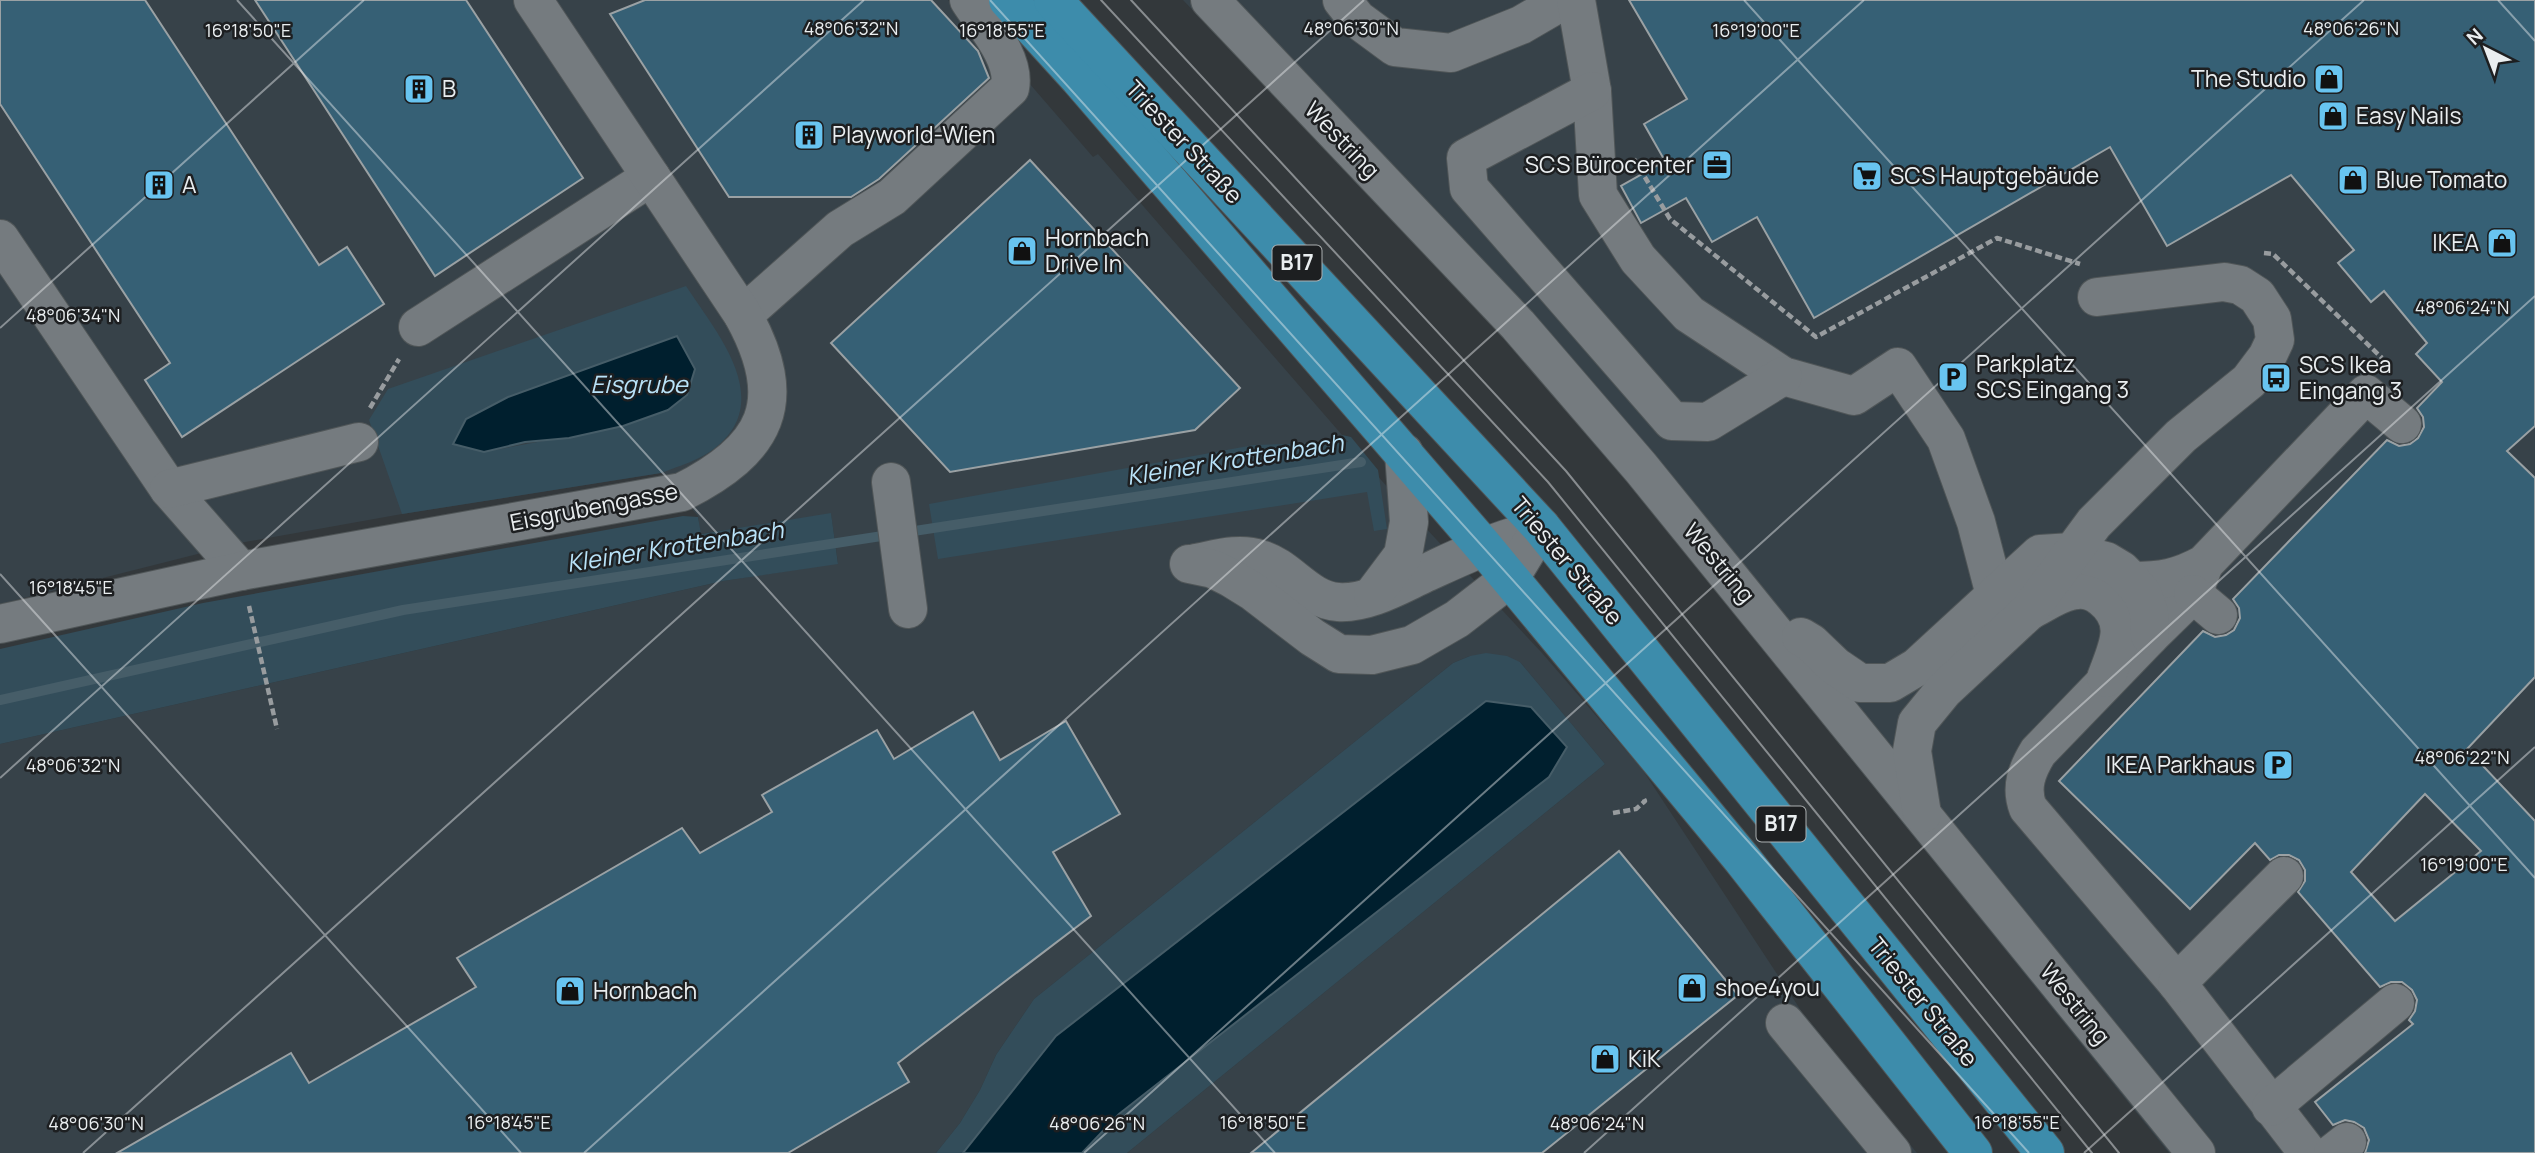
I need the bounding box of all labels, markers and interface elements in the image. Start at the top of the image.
north arrow [2451,14,2521,84]
text: 48°06'32"N [804,16,898,40]
text: 48°06'30"N [1303,16,1399,40]
text: 48°06'26"N [2303,16,2399,40]
text: 16°18'50"E [205,18,291,42]
text: 16°18'55"E [959,18,1045,42]
text: 16°19'00"E [1712,18,1800,42]
text: N [2461,22,2488,51]
place label: The Studio [2191,62,2306,94]
shop icon: The Studio [2312,62,2346,96]
building icon: B [402,72,436,106]
place label: B [442,72,456,104]
street label: Triester Straße [1119,73,1250,210]
street label: Westring [1298,94,1388,185]
shop icon: Easy Nails [2316,99,2350,133]
place label: Easy Nails [2356,99,2462,131]
building icon: Playworld-Wien [792,118,826,152]
place label: Playworld-Wien [832,118,995,150]
place label: SCS Bürocenter [1525,148,1694,180]
office icon: SCS Bürocenter [1700,148,1734,182]
supermarket icon: SCS Hauptgebäude [1850,159,1884,193]
place label: SCS Hauptgebäude [1890,159,2099,191]
shop icon: Blue Tomato [2336,163,2370,197]
place label: Blue Tomato [2376,163,2507,195]
building icon: A [142,168,176,202]
place label: A [182,168,197,200]
place label: Hornbach Drive In [1045,221,1149,279]
place label: IKEA [2432,226,2479,258]
shop icon: IKEA [2485,226,2519,260]
shop icon: Hornbach Drive In [1005,234,1039,268]
road number: B17 [1272,246,1322,280]
text: 48°06'24"N [2415,295,2509,319]
text: 48°06'34"N [26,303,120,327]
place label: Parkplatz SCS Eingang 3 [1976,347,2129,405]
place label: SCS Ikea Eingang 3 [2299,348,2402,406]
parking icon: Parkplatz SCS Eingang 3 [1936,360,1970,394]
bus stop icon: SCS Ikea Eingang 3 [2259,361,2293,395]
water label: Eisgrube [590,367,690,400]
water label: Kleiner Krottenbach [1124,425,1346,492]
street label: Eisgrubengasse [507,474,681,538]
street label: Triester Straße [1505,490,1631,631]
water label: Kleiner Krottenbach [564,512,786,579]
street label: Westring [1677,515,1763,609]
text: 16°18'45"E [29,575,113,599]
text: 48°06'22"N [2414,745,2510,769]
place label: IKEA Parkhaus [2106,748,2255,780]
parking icon: IKEA Parkhaus [2261,748,2295,782]
text: 48°06'32"N [26,753,120,777]
road number: B17 [1756,806,1806,842]
text: 16°19'00"E [2420,852,2508,876]
street label: Triester Straße [1862,930,1986,1073]
street label: Westring [2033,956,2118,1051]
shop icon: shoe4you [1675,971,1709,1005]
place label: shoe4you [1715,971,1820,1003]
shop icon: Hornbach [553,974,587,1008]
place label: Hornbach [593,974,697,1006]
shop icon: KiK [1588,1042,1622,1076]
place label: KiK [1628,1042,1661,1074]
text: 16°18'45"E [467,1110,551,1134]
text: 16°18'50"E [1220,1110,1306,1134]
text: 16°18'55"E [1974,1110,2060,1134]
text: 48°06'30"N [48,1111,144,1135]
text: 48°06'26"N [1049,1111,1145,1135]
text: 48°06'24"N [1550,1111,1644,1135]

